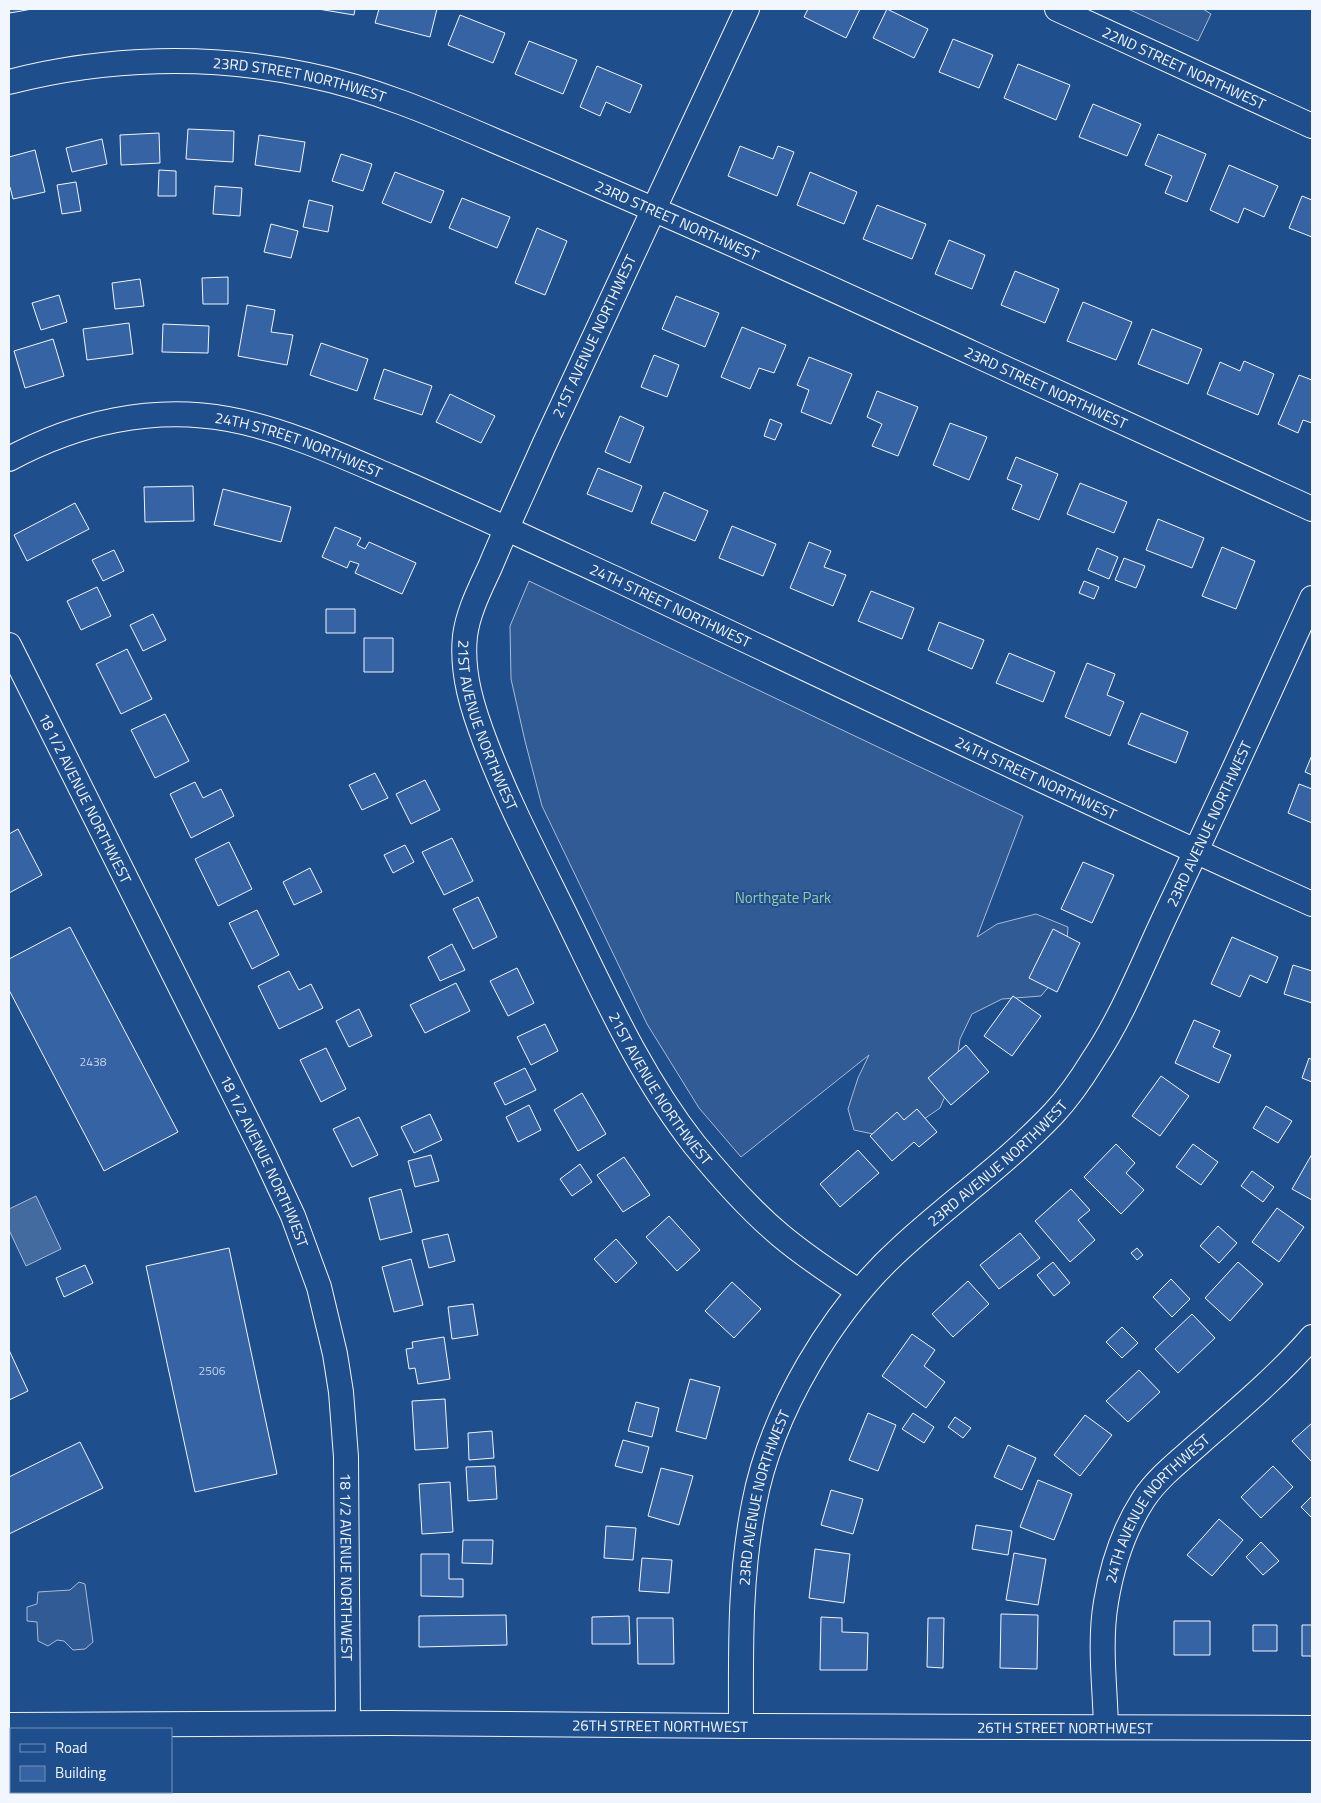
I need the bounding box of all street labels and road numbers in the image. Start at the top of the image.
street label: 22ND STREET NORTHWEST [1099,20,1270,115]
street label: 23RD STREET NORTHWEST [212,51,390,108]
street label: 23RD STREET NORTHWEST [592,174,763,266]
street label: 21ST AVENUE NORTHWEST [546,250,642,421]
street label: 23RD STREET NORTHWEST [961,340,1132,434]
street label: 24TH STREET NORTHWEST [213,406,386,483]
street label: 24TH STREET NORTHWEST [586,557,755,653]
street label: 21ST AVENUE NORTHWEST [453,639,524,814]
street label: 18 1/2 AVENUE NORTHWEST [33,709,138,887]
street label: 24TH STREET NORTHWEST [952,730,1121,825]
street label: 23RD AVENUE NORTHWEST [1160,737,1257,910]
street label: 21ST AVENUE NORTHWEST [603,1008,718,1170]
street label: 18 1/2 AVENUE NORTHWEST [215,1071,315,1250]
street label: 23RD AVENUE NORTHWEST [922,1094,1073,1232]
street label: 23RD AVENUE NORTHWEST [732,1406,795,1586]
street label: 24TH AVENUE NORTHWEST [1099,1428,1215,1585]
street label: 18 1/2 AVENUE NORTHWEST [335,1473,359,1661]
street label: 26TH STREET NORTHWEST [572,1713,748,1738]
street label: 26TH STREET NORTHWEST [977,1715,1153,1739]

